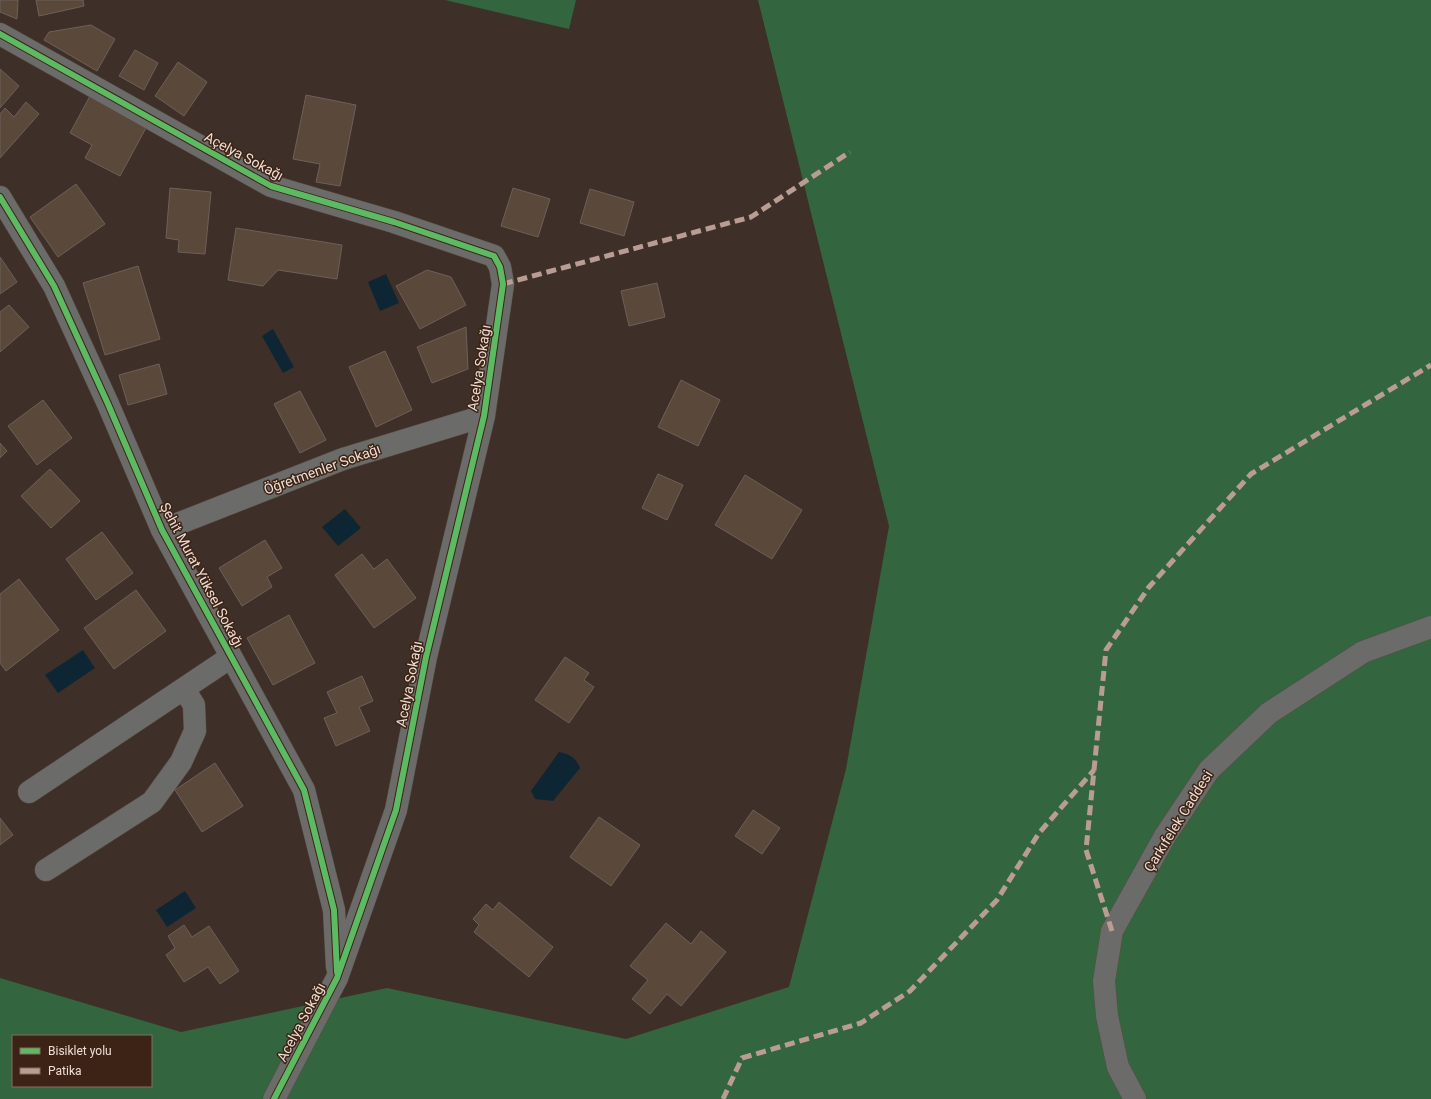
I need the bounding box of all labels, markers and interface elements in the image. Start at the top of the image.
street label: Açelya Sokağı [202,128,286,184]
street label: Acelya Sokağı [464,324,494,412]
street label: Öğretmenler Sokağı [262,440,382,498]
street label: Şehit Murat Yüksel Sokağı [157,500,247,650]
street label: Acelya Sokağı [393,640,425,728]
street label: Çarkıfelek Caddesi [1140,768,1216,874]
street label: Acelya Sokağı [273,980,329,1064]
legend [12,1035,152,1087]
text: Bisiklet yolu [48,1044,112,1058]
text: Patika [48,1064,82,1078]

